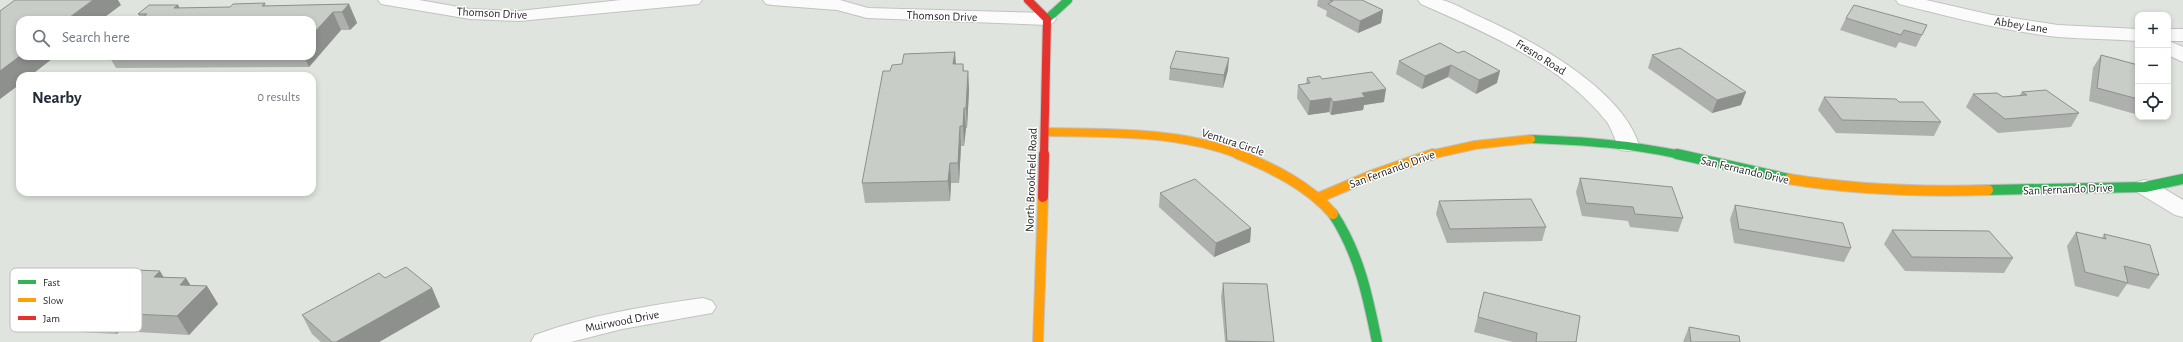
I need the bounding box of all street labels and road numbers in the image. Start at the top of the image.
street label: Thomson Drive [456,5,528,21]
street label: Thomson Drive [906,9,978,23]
street label: Abbey Lane [1993,15,2049,36]
street label: Fresno Road [1514,37,1568,77]
street label: Ventura Circle [1200,126,1266,158]
street label: North Brookfield Road [1023,128,1039,232]
street label: San Fernando Drive [1348,148,1436,190]
street label: San Fernando Drive [1700,154,1790,186]
street label: San Fernando Drive [2023,181,2113,197]
street label: Muirwood Drive [584,308,660,334]

